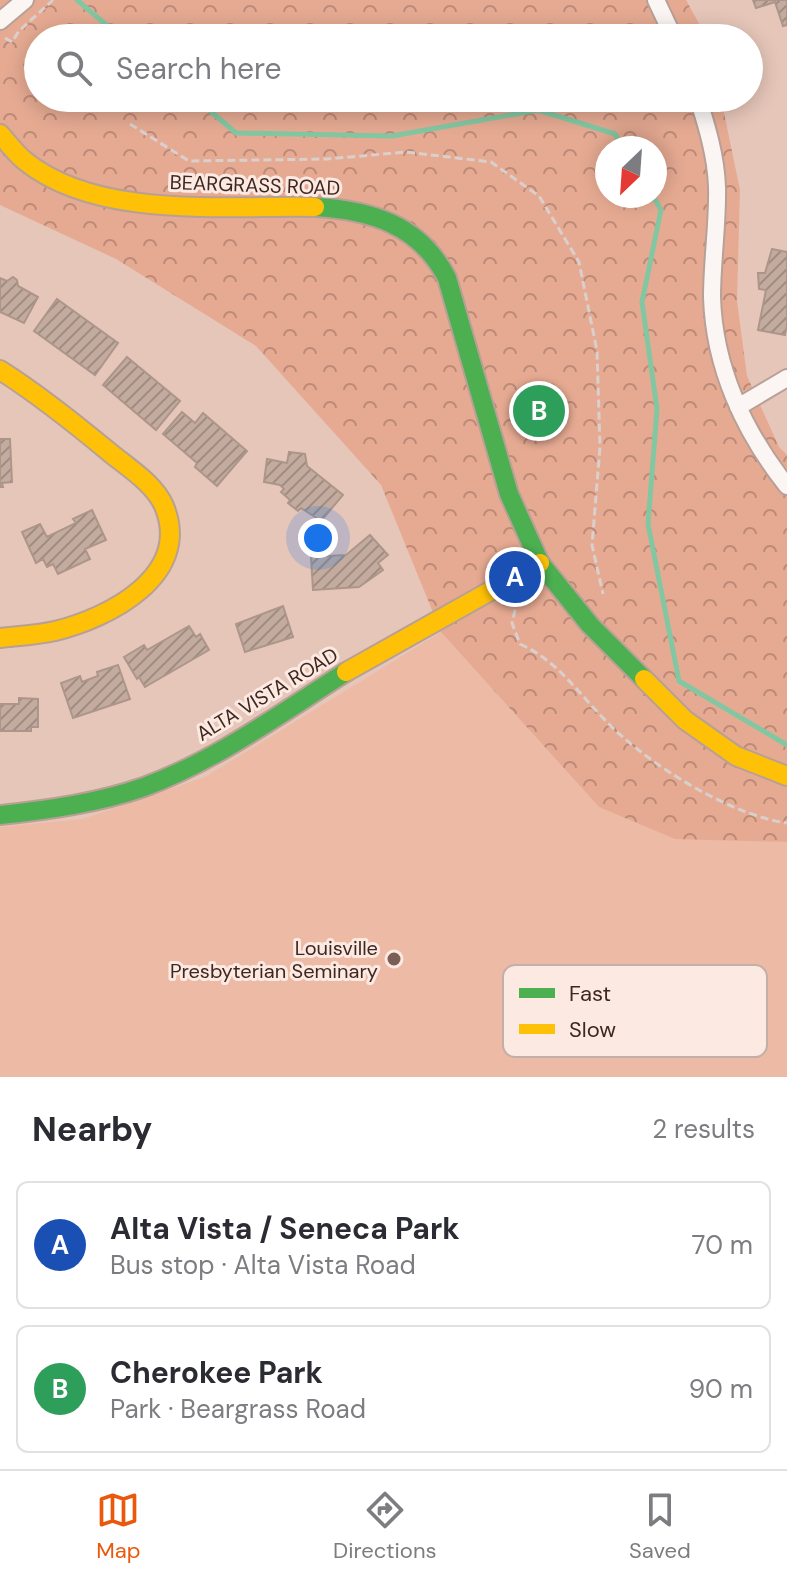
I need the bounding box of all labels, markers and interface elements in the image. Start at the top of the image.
search box [24,24,763,112]
icon: search [52,46,96,90]
text: Search here [116,49,282,88]
north arrow [595,136,667,208]
street label: BEARGRASS ROAD [169,169,341,201]
pin: B [513,381,565,441]
your location [298,518,338,558]
pin: A [489,547,541,607]
street label: ALTA VISTA ROAD [191,641,343,747]
place label: Louisville Presbyterian Seminary [170,935,378,984]
marker: Louisville Presbyterian Seminary [385,950,403,968]
legend [503,965,767,1057]
text: Fast [569,979,611,1008]
text: Slow [569,1015,616,1044]
text: Nearby [32,1107,152,1152]
text: 2 results [652,1112,755,1146]
text: Alta Vista / Seneca Park [110,1209,460,1248]
text: A [51,1228,69,1262]
text: 70 m [692,1228,753,1262]
text: Bus stop · Alta Vista Road [110,1248,416,1282]
text: Cherokee Park [110,1353,323,1392]
text: B [52,1372,68,1406]
text: 90 m [689,1372,753,1406]
text: Park · Beargrass Road [110,1392,366,1426]
tab: Map [96,1488,141,1565]
tab: Directions [333,1488,437,1565]
tab: Saved [629,1488,691,1565]

